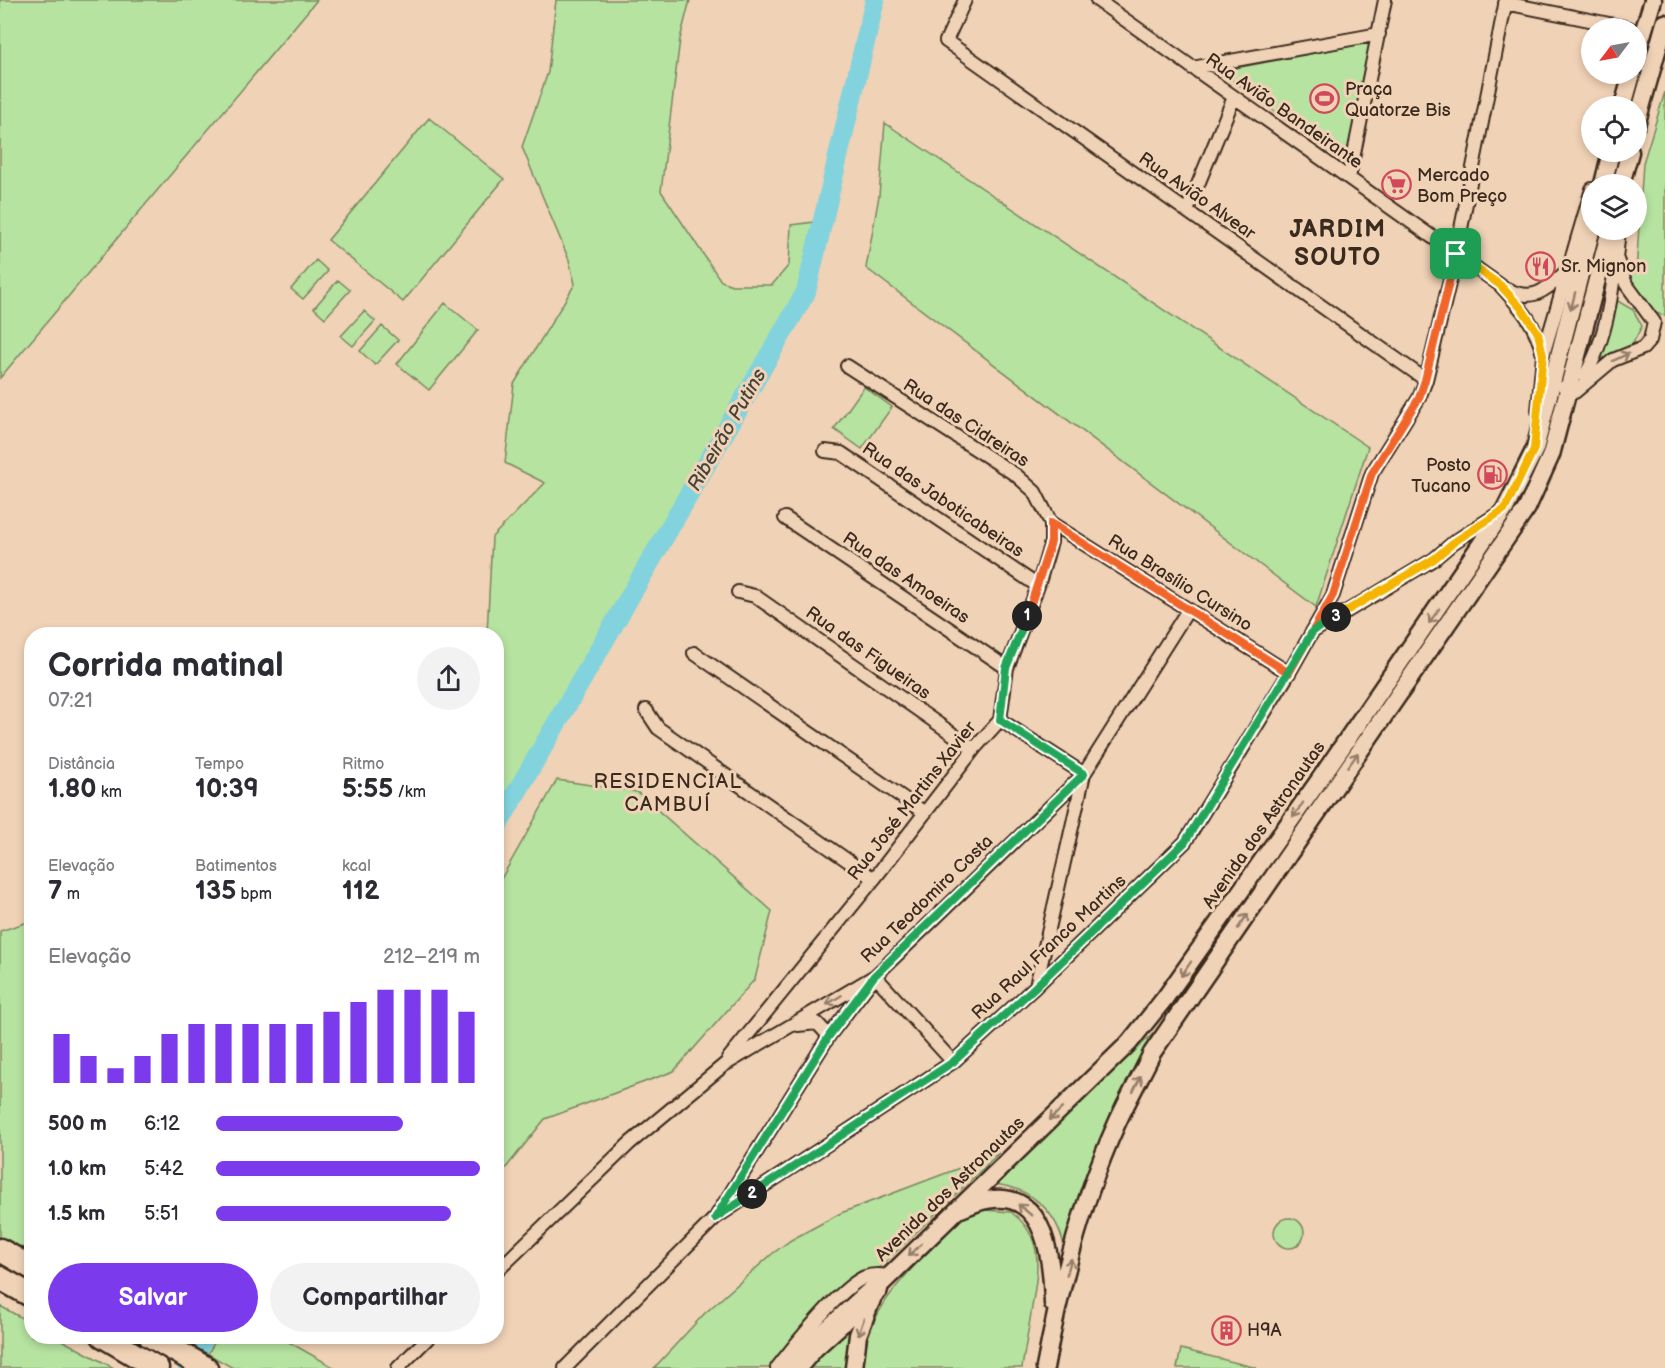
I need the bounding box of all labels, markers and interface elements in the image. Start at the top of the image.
north arrow [1581,18,1647,84]
map controls [1581,18,1647,240]
street label: Rua Avião Bandeirante [1202,49,1367,173]
place label: Praça Quatorze Bis [1345,79,1451,121]
sports icon: Praça Quatorze Bis [1308,83,1340,115]
button: locate [1581,96,1647,162]
street label: Rua Avião Alvear [1135,148,1260,244]
place label: Mercado Bom Preço [1417,165,1507,207]
supermarket icon: Mercado Bom Preço [1380,169,1412,201]
button: layers [1581,174,1647,240]
district label: JARDIM SOUTO [1289,215,1387,272]
pin [1430,228,1481,279]
icon: arrive [1439,237,1472,270]
restaurant icon: Sr. Mignon [1524,250,1556,282]
place label: Sr. Mignon [1561,256,1646,277]
one-way arrow [1567,291,1578,310]
one-way arrow [1612,350,1630,362]
water label: Ribeirão Putins [682,365,772,495]
street label: Rua das Cidreiras [899,375,1033,472]
street label: Rua das Jaboticabeiras [858,438,1028,562]
place label: Posto Tucano [1411,455,1471,497]
fuel station icon: Posto Tucano [1476,459,1508,491]
street label: Rua das Amoeiras [839,528,973,628]
street label: Rua Brasílio Cursino [1104,530,1256,636]
pin: 1 [1012,601,1042,631]
street label: Rua das Figueiras [802,602,935,704]
pin: 3 [1321,602,1351,632]
text: 1 [1024,606,1030,625]
text: 3 [1331,607,1341,626]
one-way arrow [1428,607,1440,623]
text: Corrida matinal [48,646,284,686]
button: share [417,647,480,710]
text: 07:21 [48,689,93,713]
street label: Rua José Martins Xavier [843,717,981,885]
street label: Avenida dos Astronautas [1198,737,1330,913]
one-way arrow [1347,753,1359,769]
text: Distância [48,755,115,774]
text: Tempo [195,755,244,774]
text: Ritmo [342,755,384,774]
district label: RESIDENCIAL CAMBUÍ [593,770,743,817]
text: 1.80 [48,774,97,805]
text: 10:39 [195,774,259,805]
text: 5:55 [342,774,393,805]
text: km [97,783,122,802]
text: /km [393,783,426,802]
one-way arrow [1292,801,1304,817]
street label: Rua Teodomiro Costa [857,831,997,967]
text: Elevação [48,857,115,876]
text: Batimentos [195,857,277,876]
text: kcal [342,857,371,876]
street label: Rua Raul Franco Martins [968,870,1130,1024]
text: 7 [48,876,62,907]
text: 135 [195,876,236,907]
text: 112 [342,876,379,907]
text: m [62,885,80,904]
text: bpm [236,885,272,904]
one-way arrow [1237,913,1249,930]
text: Elevação [48,945,131,969]
text: 212–219 m [383,945,480,969]
one-way arrow [1179,960,1192,976]
one-way arrow [826,995,843,1007]
one-way arrow [1131,1076,1143,1094]
one-way arrow [1048,1106,1063,1121]
text: 500 m [48,1112,107,1136]
text: 6:12 [144,1112,180,1136]
street label: Avenida dos Astronautas [871,1112,1029,1266]
text: 1.0 km [48,1157,106,1181]
text: 5:42 [144,1157,184,1181]
pin: 2 [737,1179,767,1209]
text: 2 [747,1184,757,1203]
text: 1.5 km [48,1202,105,1226]
text: 5:51 [144,1202,179,1226]
one-way arrow [1017,1203,1033,1216]
one-way arrow [908,1243,923,1258]
one-way arrow [1064,1258,1075,1277]
button: Salvar [48,1263,258,1332]
button: Compartilhar [270,1263,480,1332]
building icon: H9A [1210,1314,1242,1346]
one-way arrow [855,1318,866,1336]
place label: H9A [1247,1320,1282,1341]

